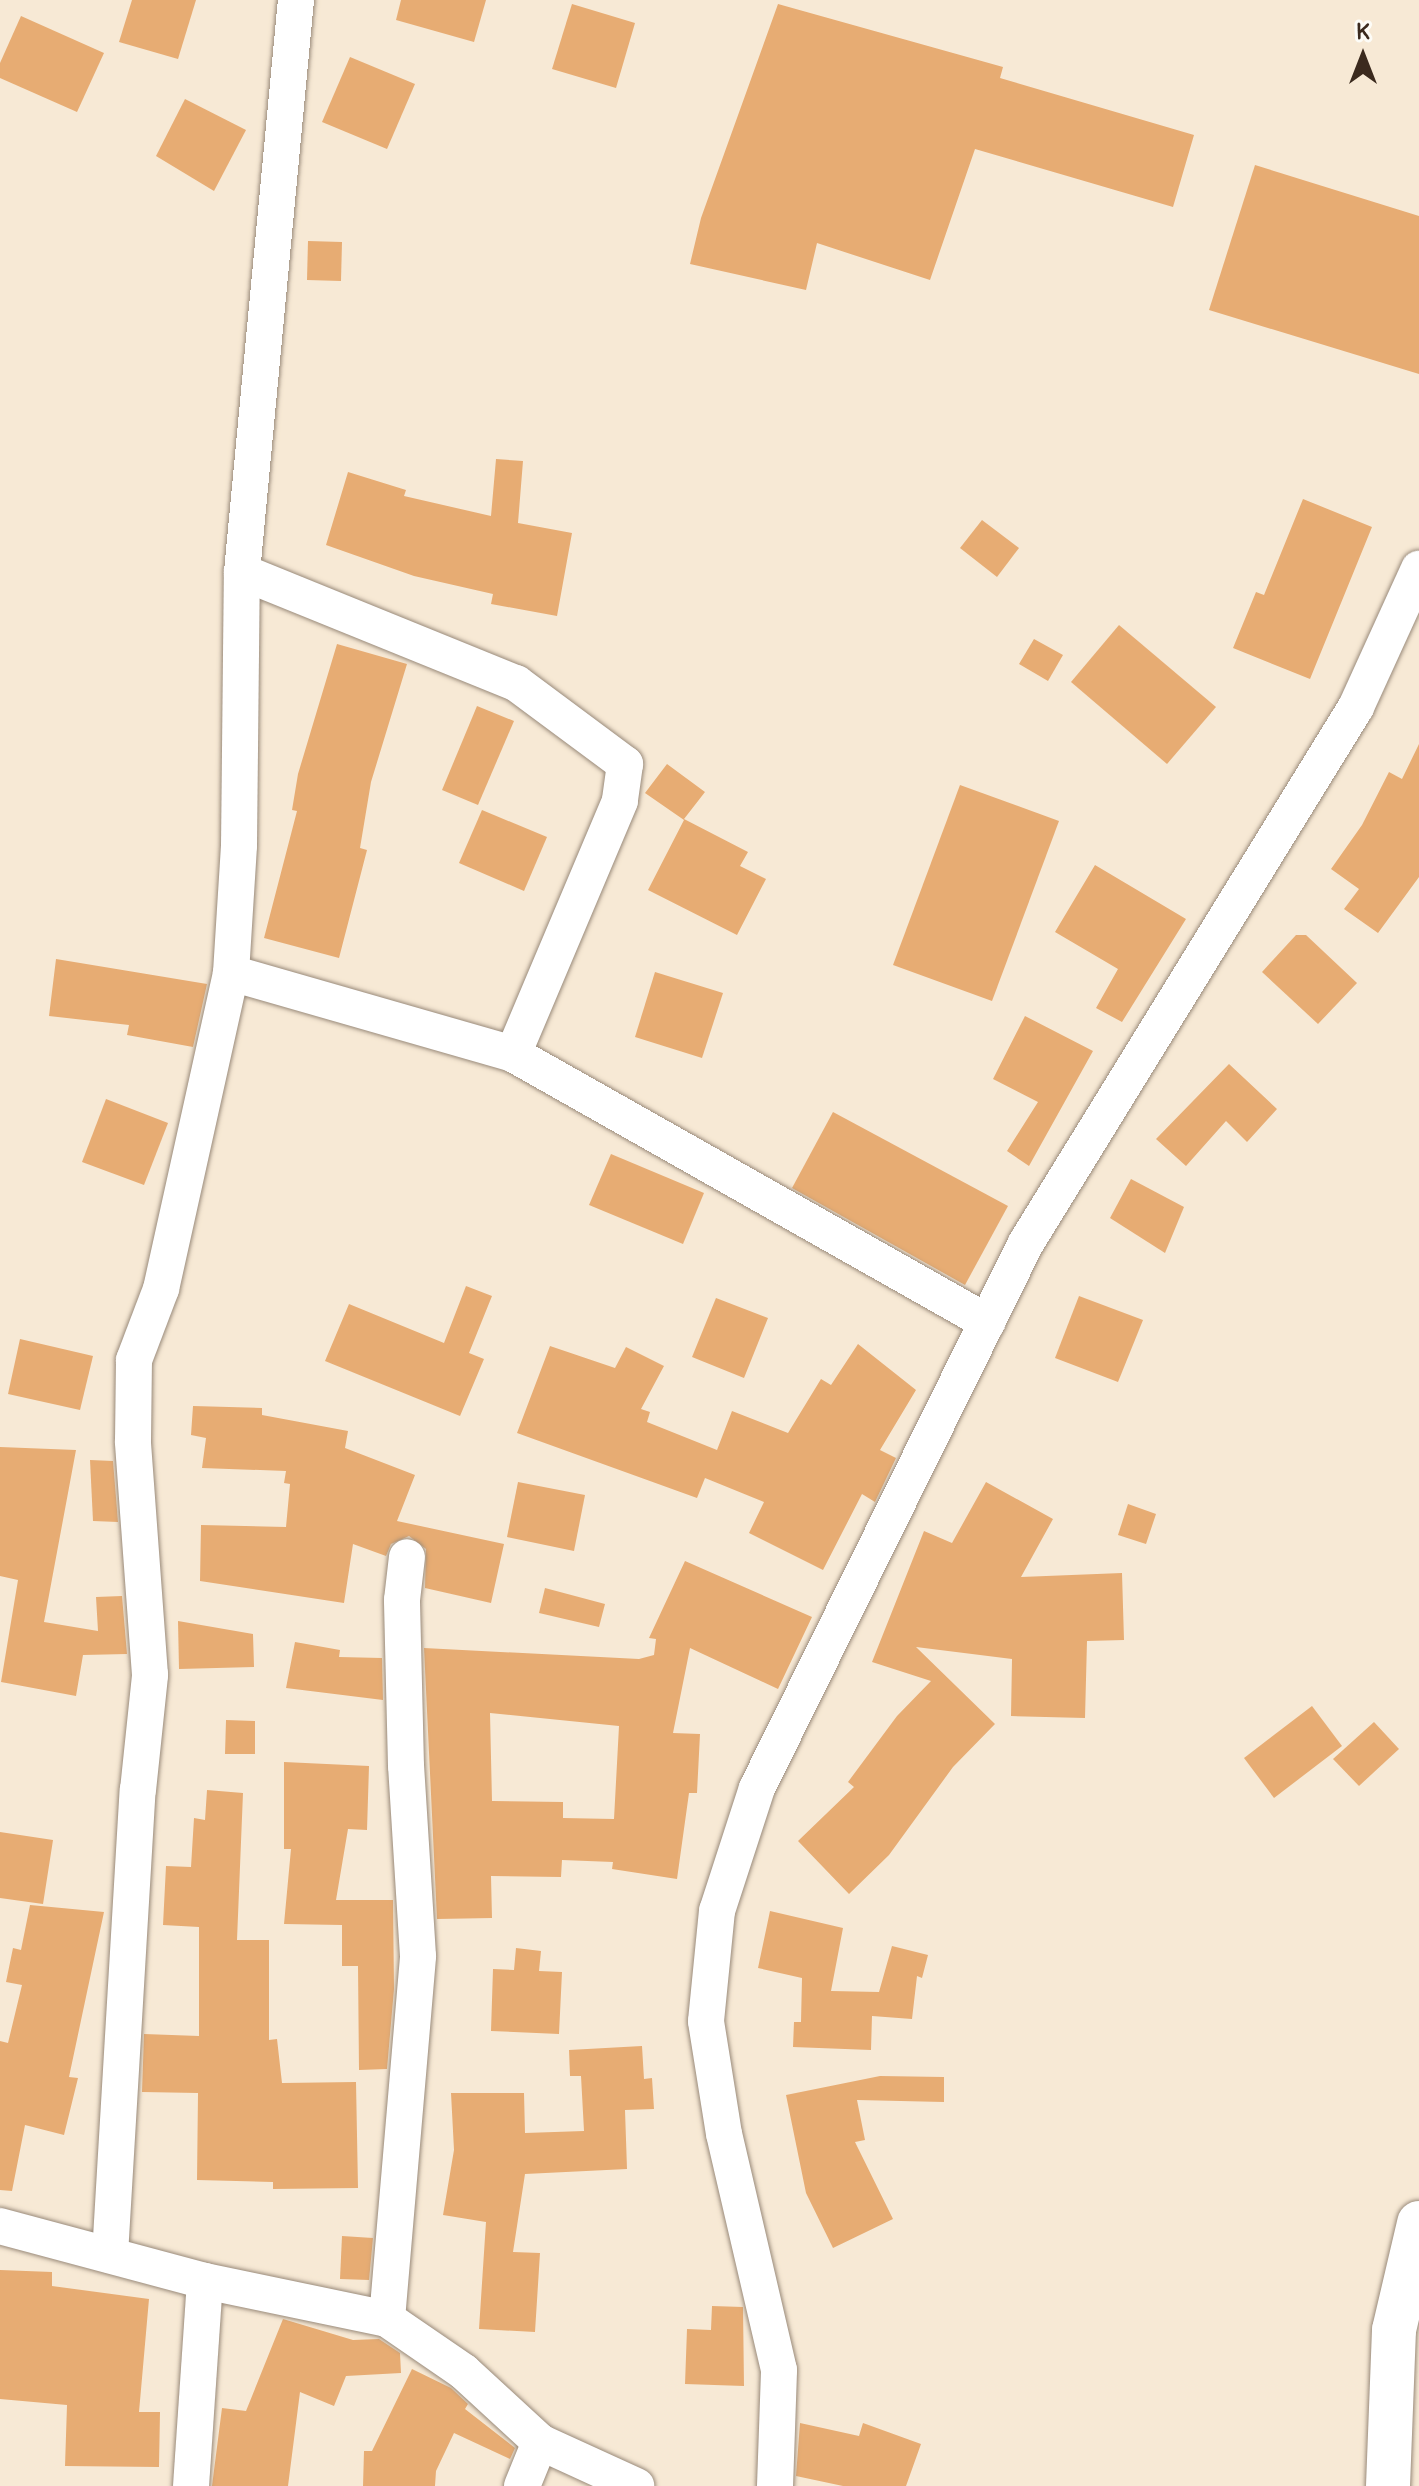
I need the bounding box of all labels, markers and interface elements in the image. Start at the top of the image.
north arrow [1323,16,1403,96]
text: K [1356,18,1370,46]

